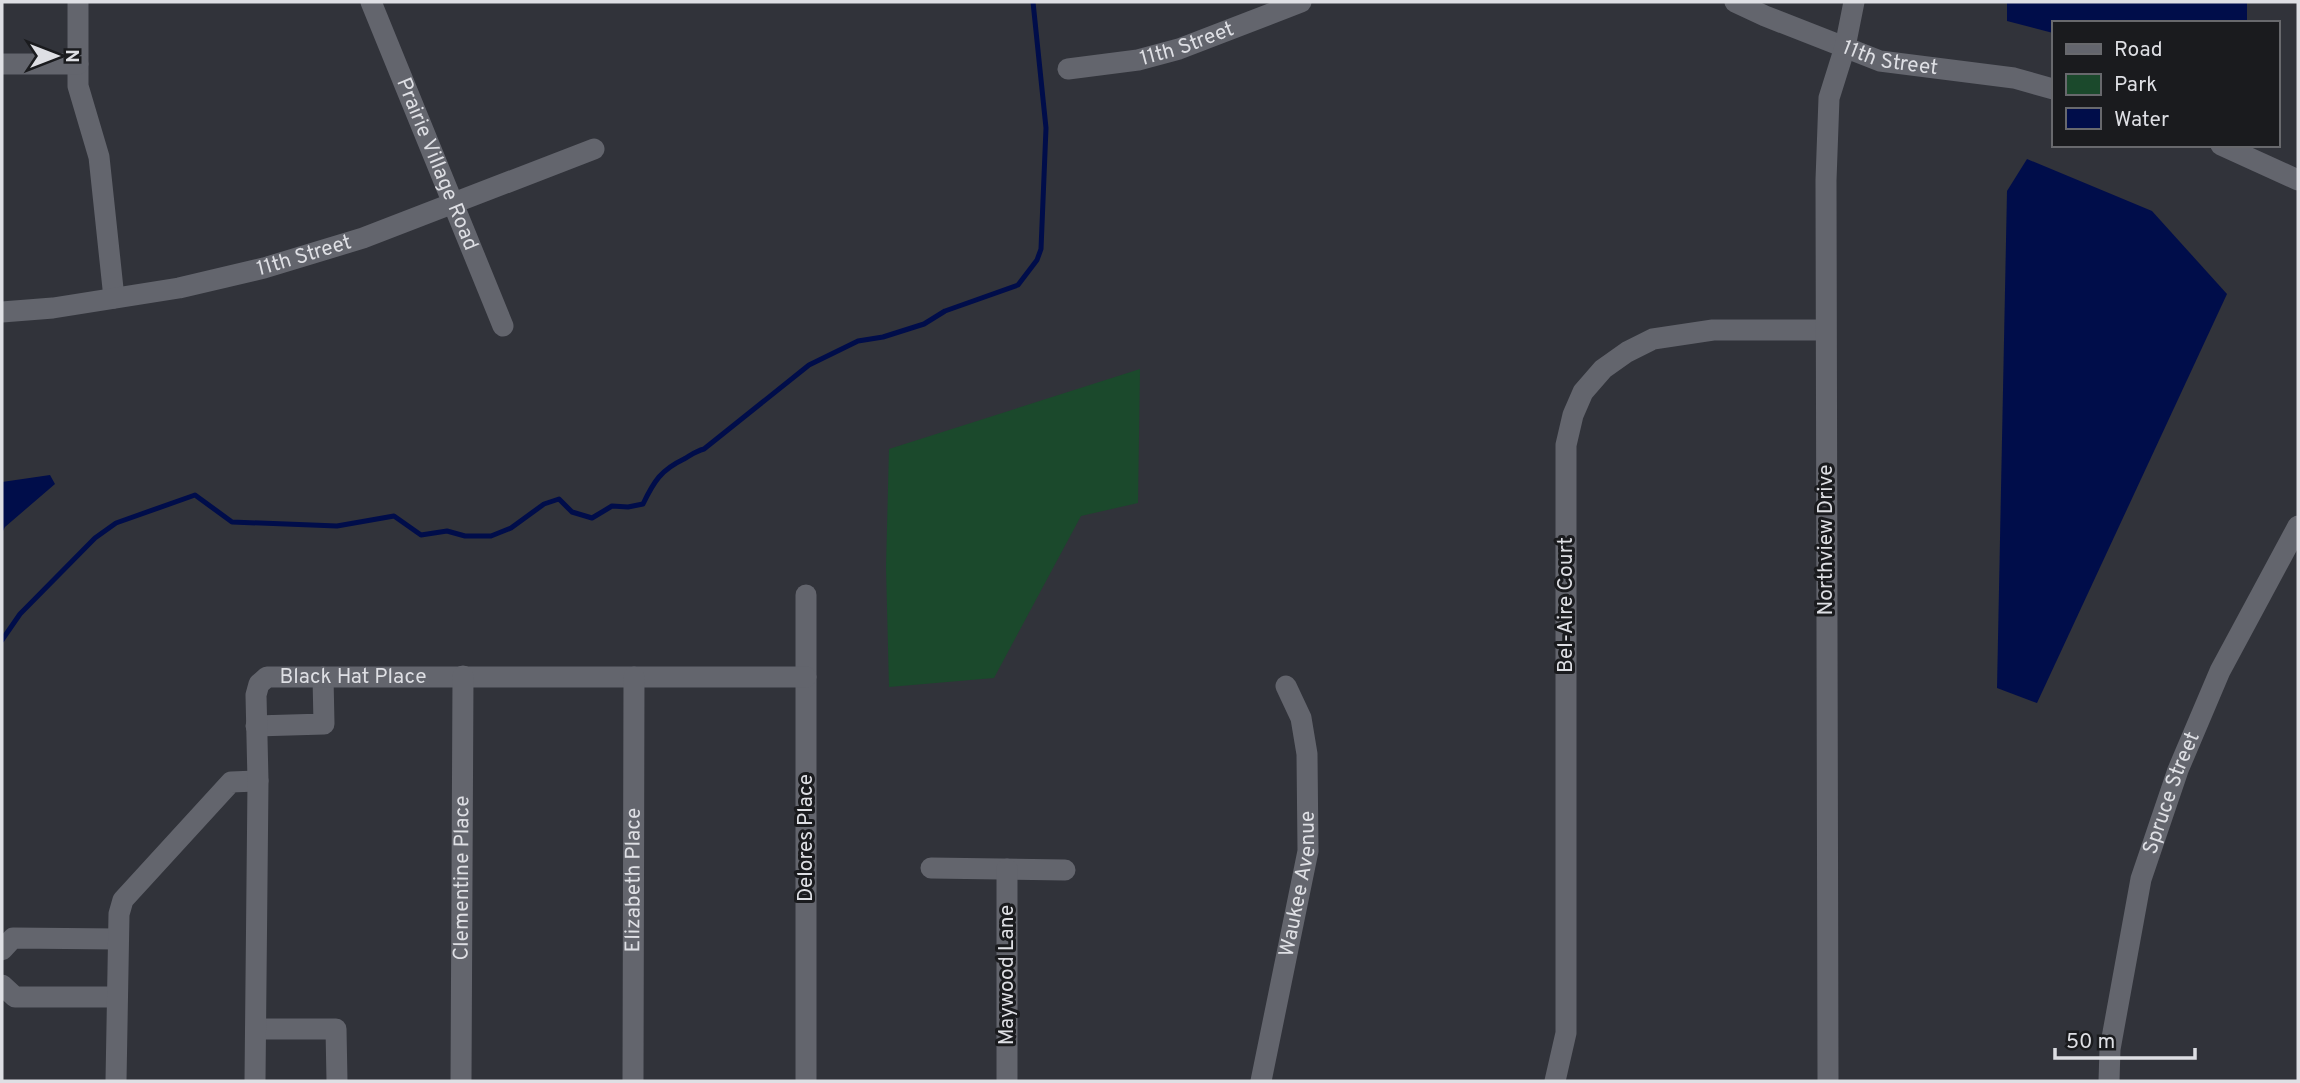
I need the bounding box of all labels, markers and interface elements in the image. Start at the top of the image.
street label: 11th Street [1137,16,1238,72]
north arrow [21,21,91,91]
legend [2052,21,2279,147]
street label: 11th Street [1838,34,1940,82]
text: Road [2114,37,2163,64]
text: N [59,49,83,63]
text: Park [2114,72,2157,99]
street label: Prairie Village Road [390,74,484,254]
text: Water [2114,107,2169,134]
street label: 11th Street [254,229,355,283]
street label: Northview Drive [1813,464,1840,616]
street label: Bel-Aire Court [1553,537,1580,673]
street label: Black Hat Place [279,664,426,691]
street label: Spruce Street [2137,727,2206,858]
street label: Delores Place [793,774,820,902]
street label: Clementine Place [448,795,476,961]
street label: Elizabeth Place [620,808,647,952]
street label: Waukee Avenue [1273,811,1322,959]
street label: Maywood Lane [994,905,1021,1045]
scale bar [2055,1016,2195,1060]
text: 50 m [2066,1029,2115,1056]

